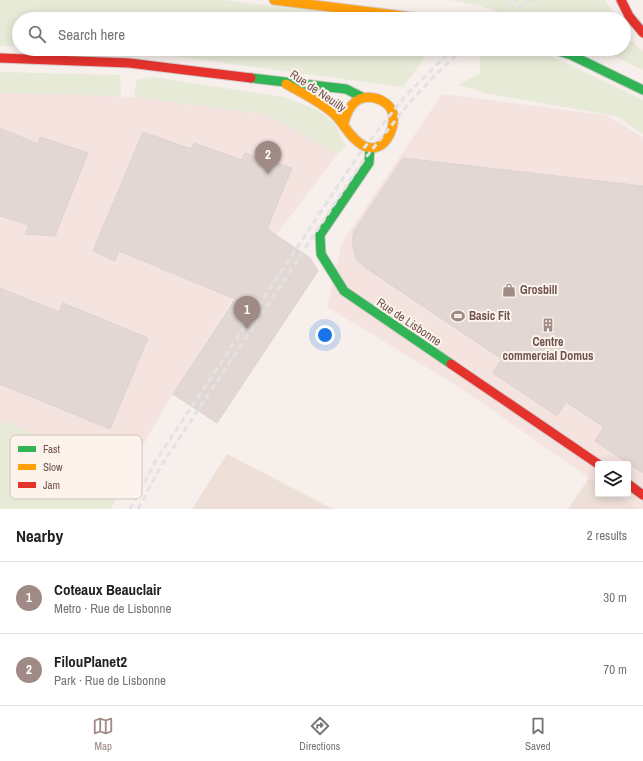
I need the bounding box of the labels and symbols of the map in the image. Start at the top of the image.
street label: Rue de Neuilly [287,66,349,116]
pin: 2 [255,141,281,174]
shop icon: Grosbill [501,282,517,298]
place label: Grosbill [520,282,557,298]
street label: Rue de Lisbonne [373,294,445,350]
pin: 1 [234,296,260,329]
sports icon: Basic Fit [450,308,466,324]
place label: Basic Fit [469,308,511,324]
building icon: Centre commercial Domus [540,317,556,333]
your location [315,325,335,345]
place label: Centre commercial Domus [503,334,594,364]
legend [10,435,142,499]
text: Fast [43,442,61,456]
text: Slow [43,460,63,474]
text: Jam [43,478,60,492]

